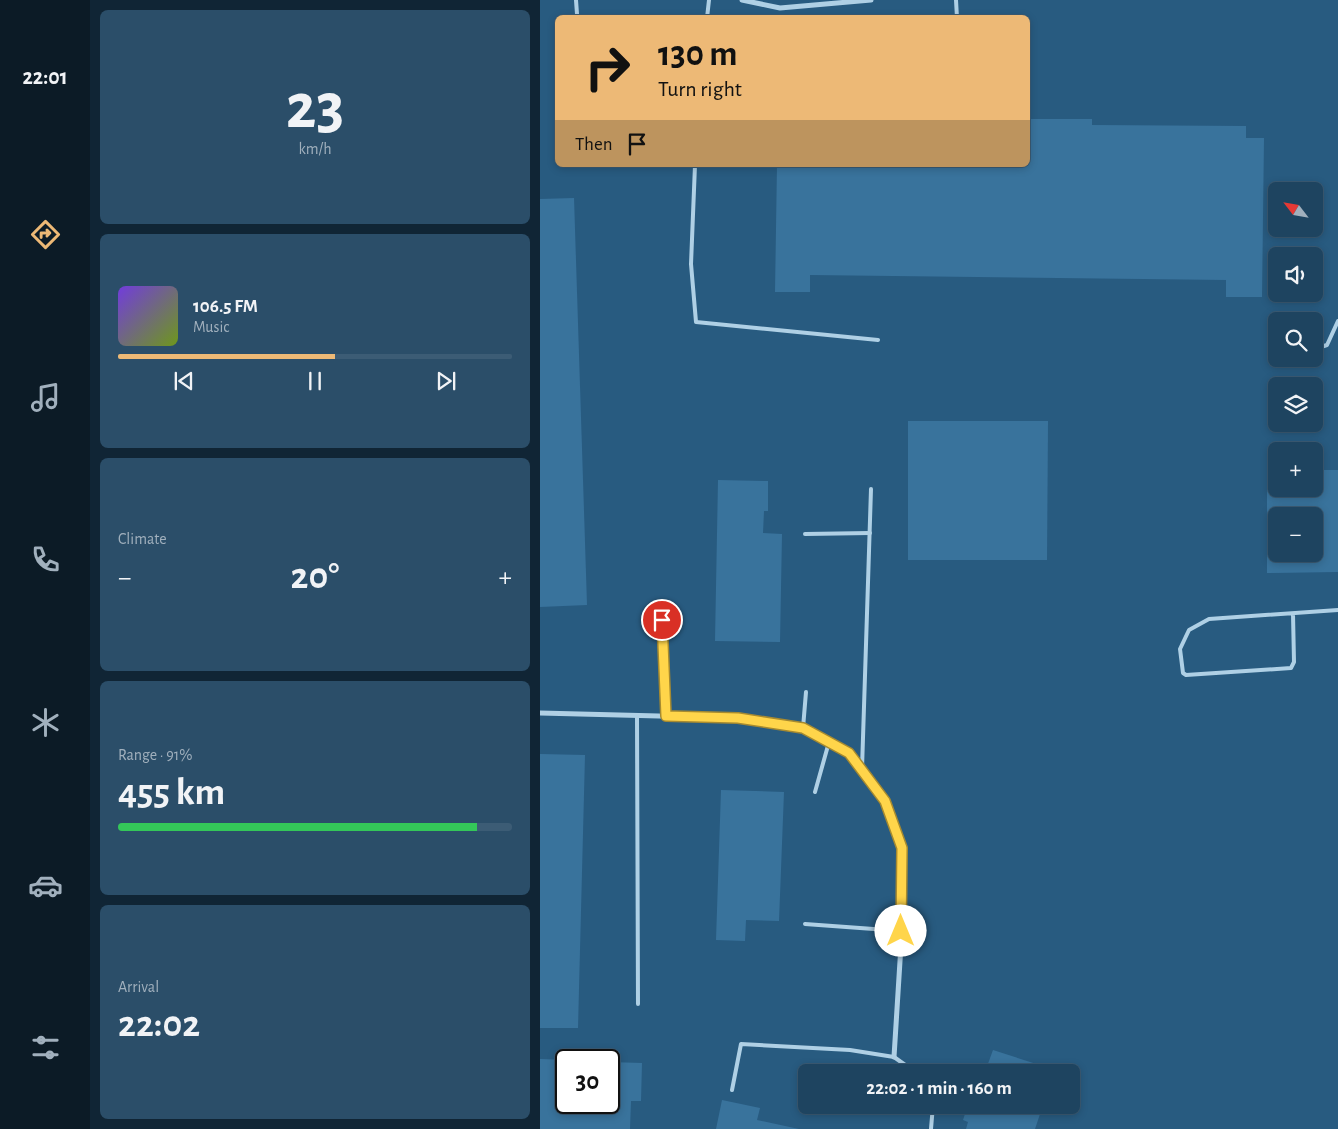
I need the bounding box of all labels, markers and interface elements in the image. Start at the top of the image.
icon: right [575,35,640,100]
text: 130 m [658,37,737,72]
text: 22:01 [22,66,68,88]
text: 23 [286,75,344,140]
text: Turn right [658,78,742,100]
icon: arrive [623,130,651,158]
text: Then [575,135,613,154]
text: km/h [298,141,332,157]
north arrow [1268,182,1322,238]
map controls [1268,182,1323,562]
icon: directions [28,217,63,252]
button: sound [1268,247,1323,302]
text: 106.5 FM [193,297,258,316]
button: search [1268,312,1323,367]
text: Music [193,319,229,335]
icon: previous [170,367,198,395]
icon: pause [301,367,329,395]
icon: next [432,367,460,395]
button: layers [1268,377,1323,432]
icon: music [28,380,63,415]
button: + [1268,442,1323,497]
button: − [1268,507,1323,562]
text: Climate [118,531,167,547]
icon: phone [28,542,63,577]
text: 20° [291,558,339,596]
text: − [118,564,131,592]
text: + [499,564,512,592]
pin [641,599,683,641]
icon: arrive [648,606,676,634]
icon: climate [28,705,63,740]
text: Range · 91% [118,747,192,763]
text: 455 km [118,774,225,812]
icon: car [28,868,63,903]
position arrow [874,904,926,956]
text: Arrival [118,979,159,995]
text: 22:02 [118,1006,200,1044]
icon: filters [28,1030,63,1065]
speed limit sign: 30 [555,1049,620,1114]
text: 22:02 · 1 min · 160 m [866,1079,1012,1098]

